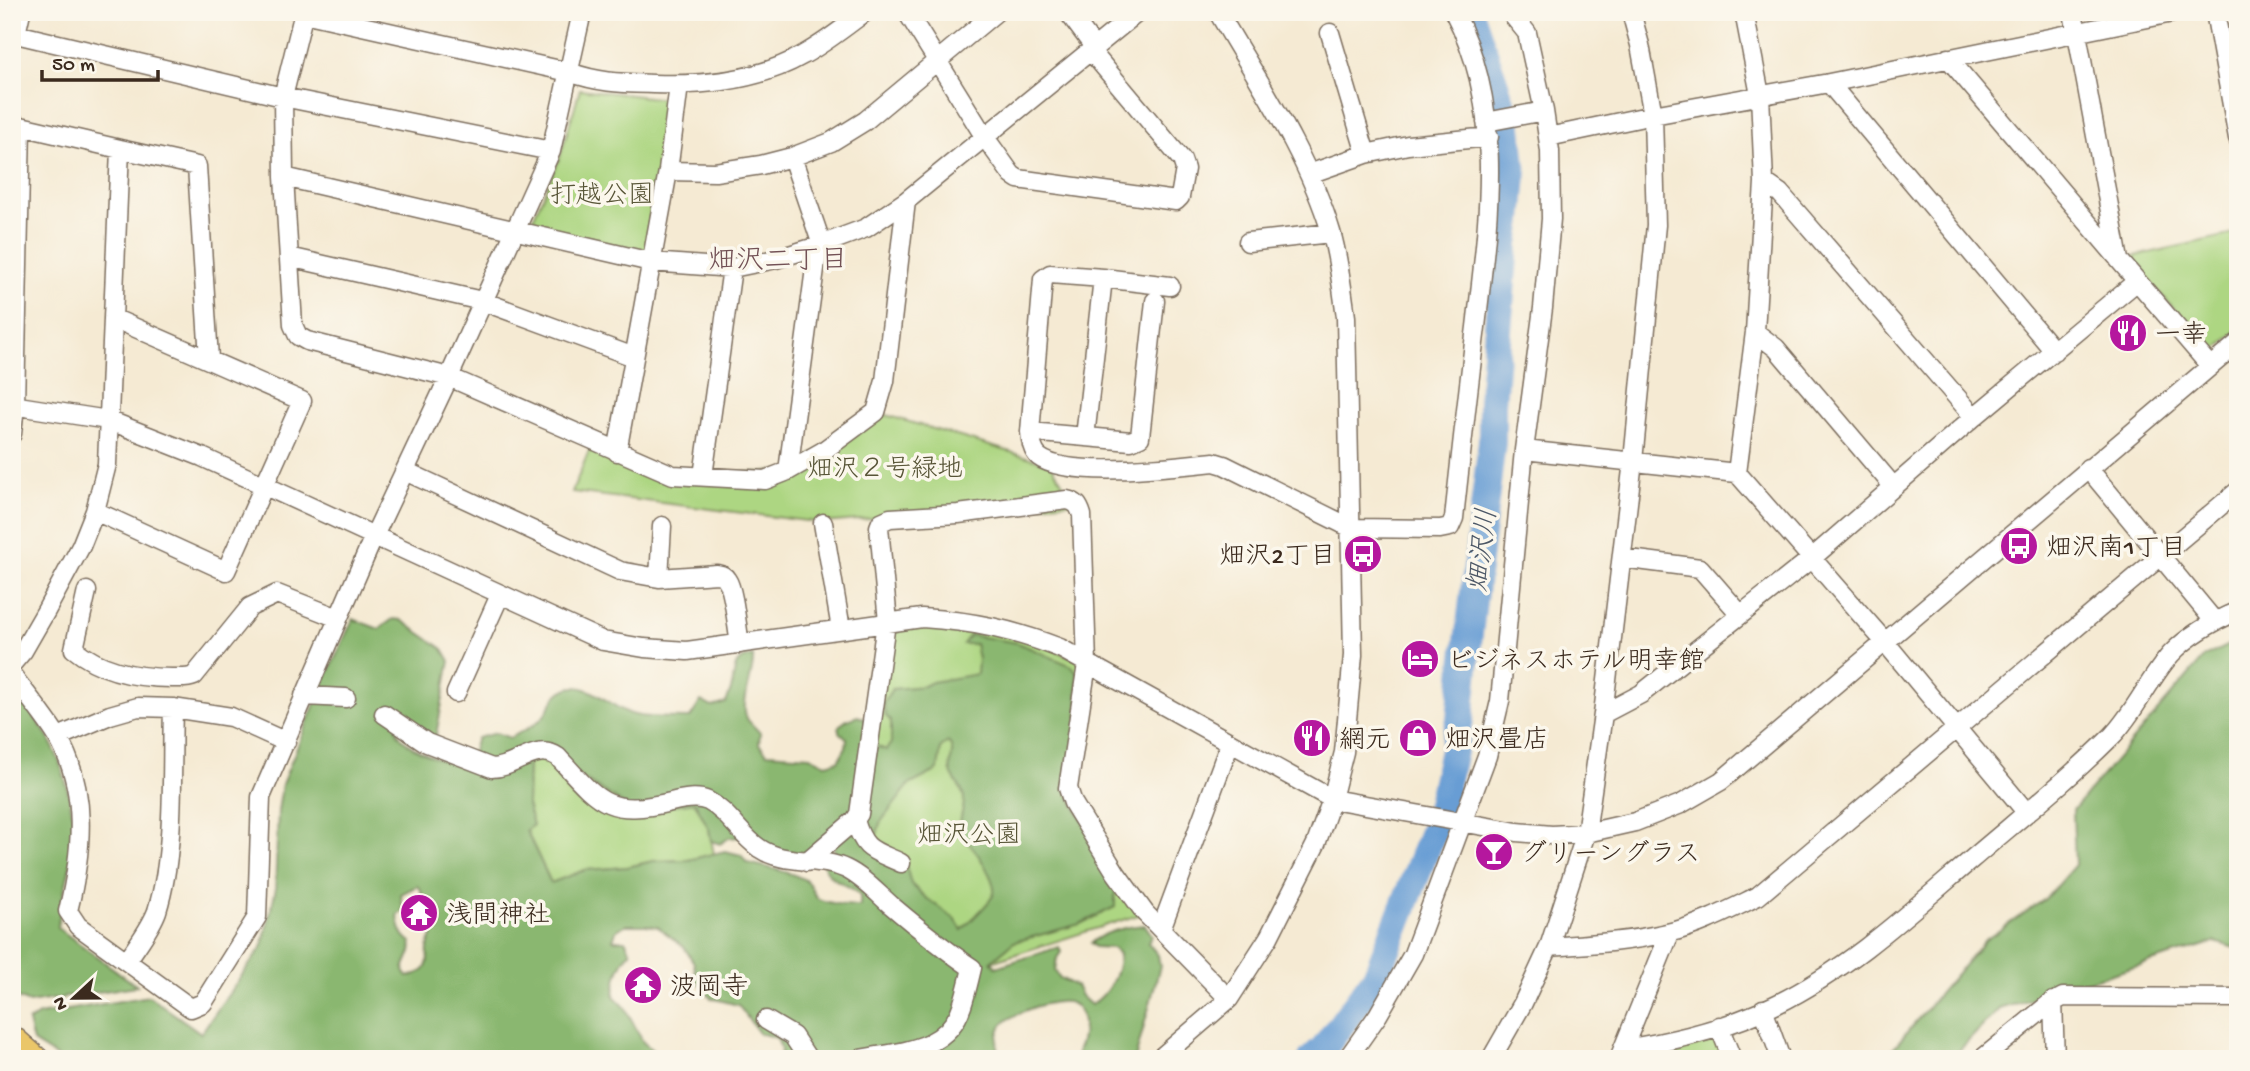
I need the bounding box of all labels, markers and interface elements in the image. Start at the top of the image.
scale bar [42,38,158,82]
text: 50 m [52,54,95,79]
park label: 打越公園 [550,181,654,213]
district label: 畑沢二丁目 [708,246,848,279]
restaurant icon: 一幸 [2107,312,2149,354]
place label: 一幸 [2155,320,2207,353]
park label: 畑沢２号緑地 [807,455,963,487]
water label: 畑沢川 [1463,507,1506,594]
bus stop icon: 畑沢南1丁目 [1998,525,2040,567]
bus stop icon: 畑沢2丁目 [1342,533,1384,575]
place label: 畑沢南1丁目 [2046,533,2187,566]
place label: 畑沢2丁目 [1219,542,1336,574]
hotel icon: ビジネスホテル明幸館 [1399,638,1441,680]
place label: ビジネスホテル明幸館 [1447,646,1705,679]
restaurant icon: 網元 [1291,717,1333,759]
shop icon: 畑沢畳店 [1397,717,1439,759]
place label: 畑沢畳店 [1445,725,1549,758]
place label: 網元 [1339,726,1391,758]
park label: 畑沢公園 [917,821,1021,853]
bar icon: グリーングラス [1473,831,1515,873]
place label: グリーングラス [1521,839,1700,872]
temple icon: 浅間神社 [398,892,440,934]
place label: 浅間神社 [446,901,550,933]
north arrow [38,962,108,1032]
temple icon: 波岡寺 [622,964,664,1006]
place label: 波岡寺 [670,972,748,1005]
text: N [48,993,74,1013]

